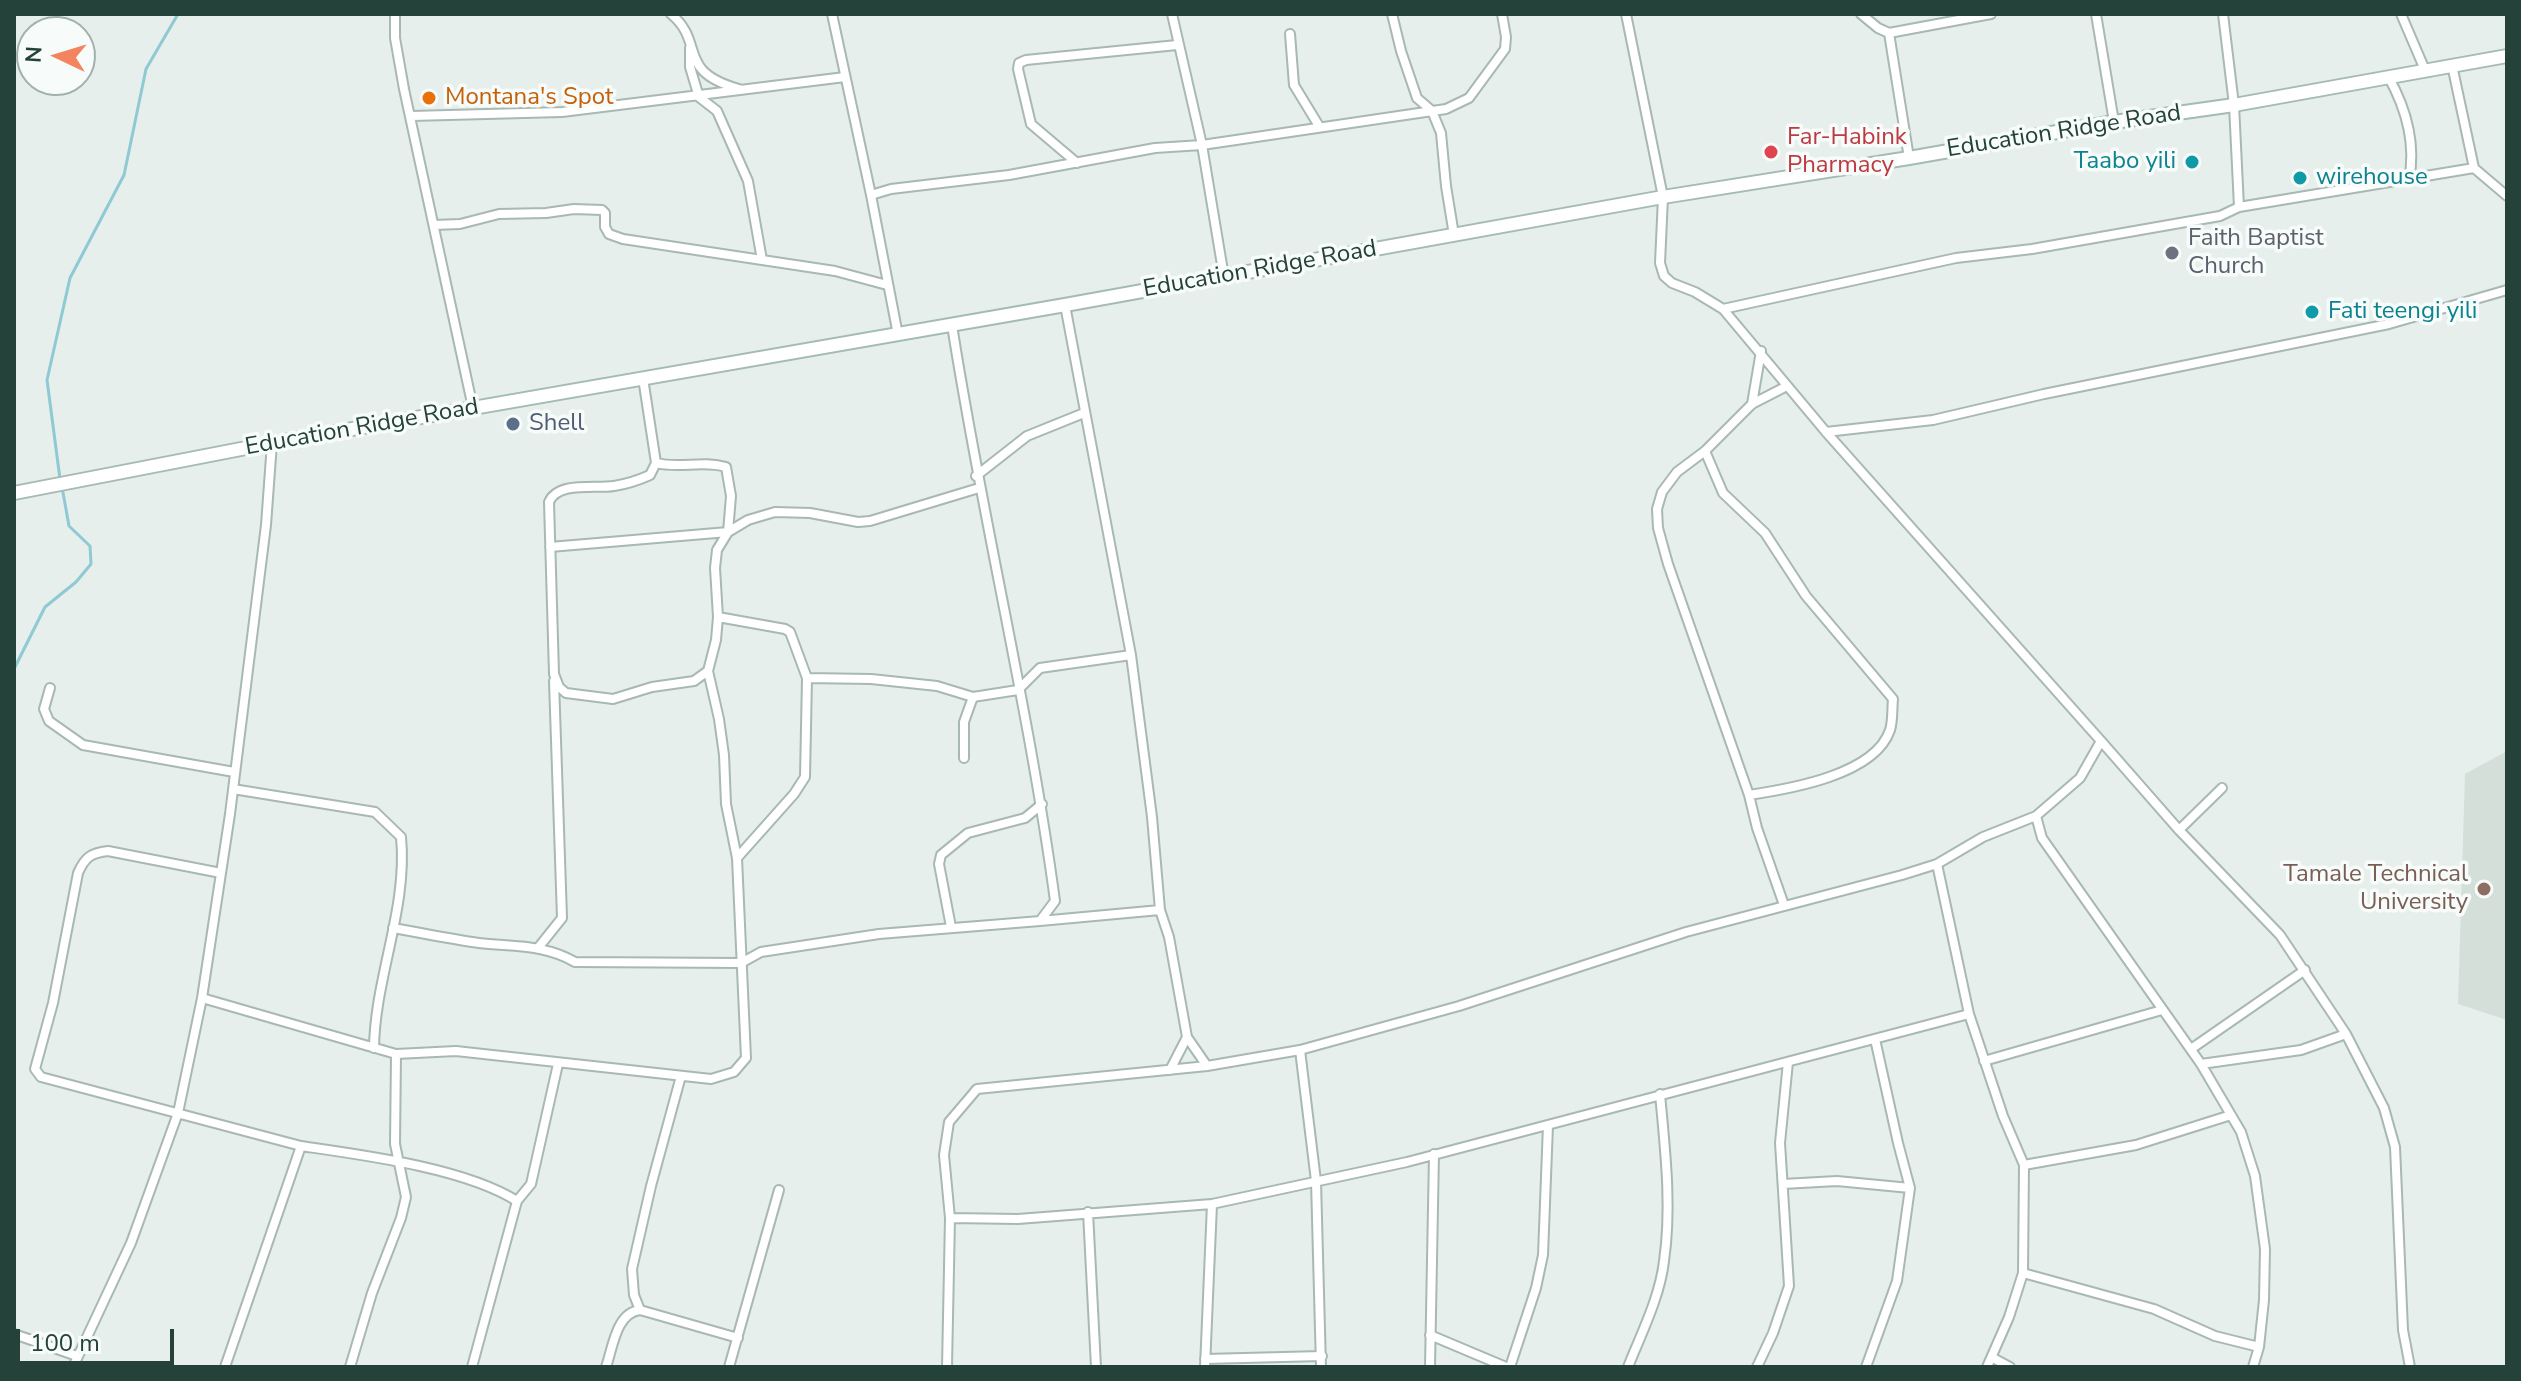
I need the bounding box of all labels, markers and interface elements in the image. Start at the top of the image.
north arrow [16,16,96,96]
text: N [19,45,50,64]
place label: Montana's Spot [445,84,613,112]
marker: Montana's Spot [420,89,438,107]
street label: Education Ridge Road [1945,99,2183,165]
place label: Far-Habink Pharmacy [1787,124,1907,180]
marker: Far-Habink Pharmacy [1762,143,1780,161]
place label: Taabo yili [2074,148,2176,176]
marker: Taabo yili [2183,153,2201,171]
place label: wirehouse [2316,164,2428,192]
marker: wirehouse [2291,169,2309,187]
place label: Faith Baptist Church [2188,225,2324,281]
street label: Education Ridge Road [1141,235,1379,305]
marker: Faith Baptist Church [2163,244,2181,262]
place label: Fati teengi yili [2328,298,2477,326]
marker: Fati teengi yili [2303,303,2321,321]
street label: Education Ridge Road [243,393,481,463]
place label: Shell [529,410,584,438]
marker: Shell [504,415,522,433]
place label: Tamale Technical University [2283,861,2468,917]
marker: Tamale Technical University [2475,880,2493,898]
scale bar [20,1313,178,1363]
text: 100 m [30,1327,100,1359]

